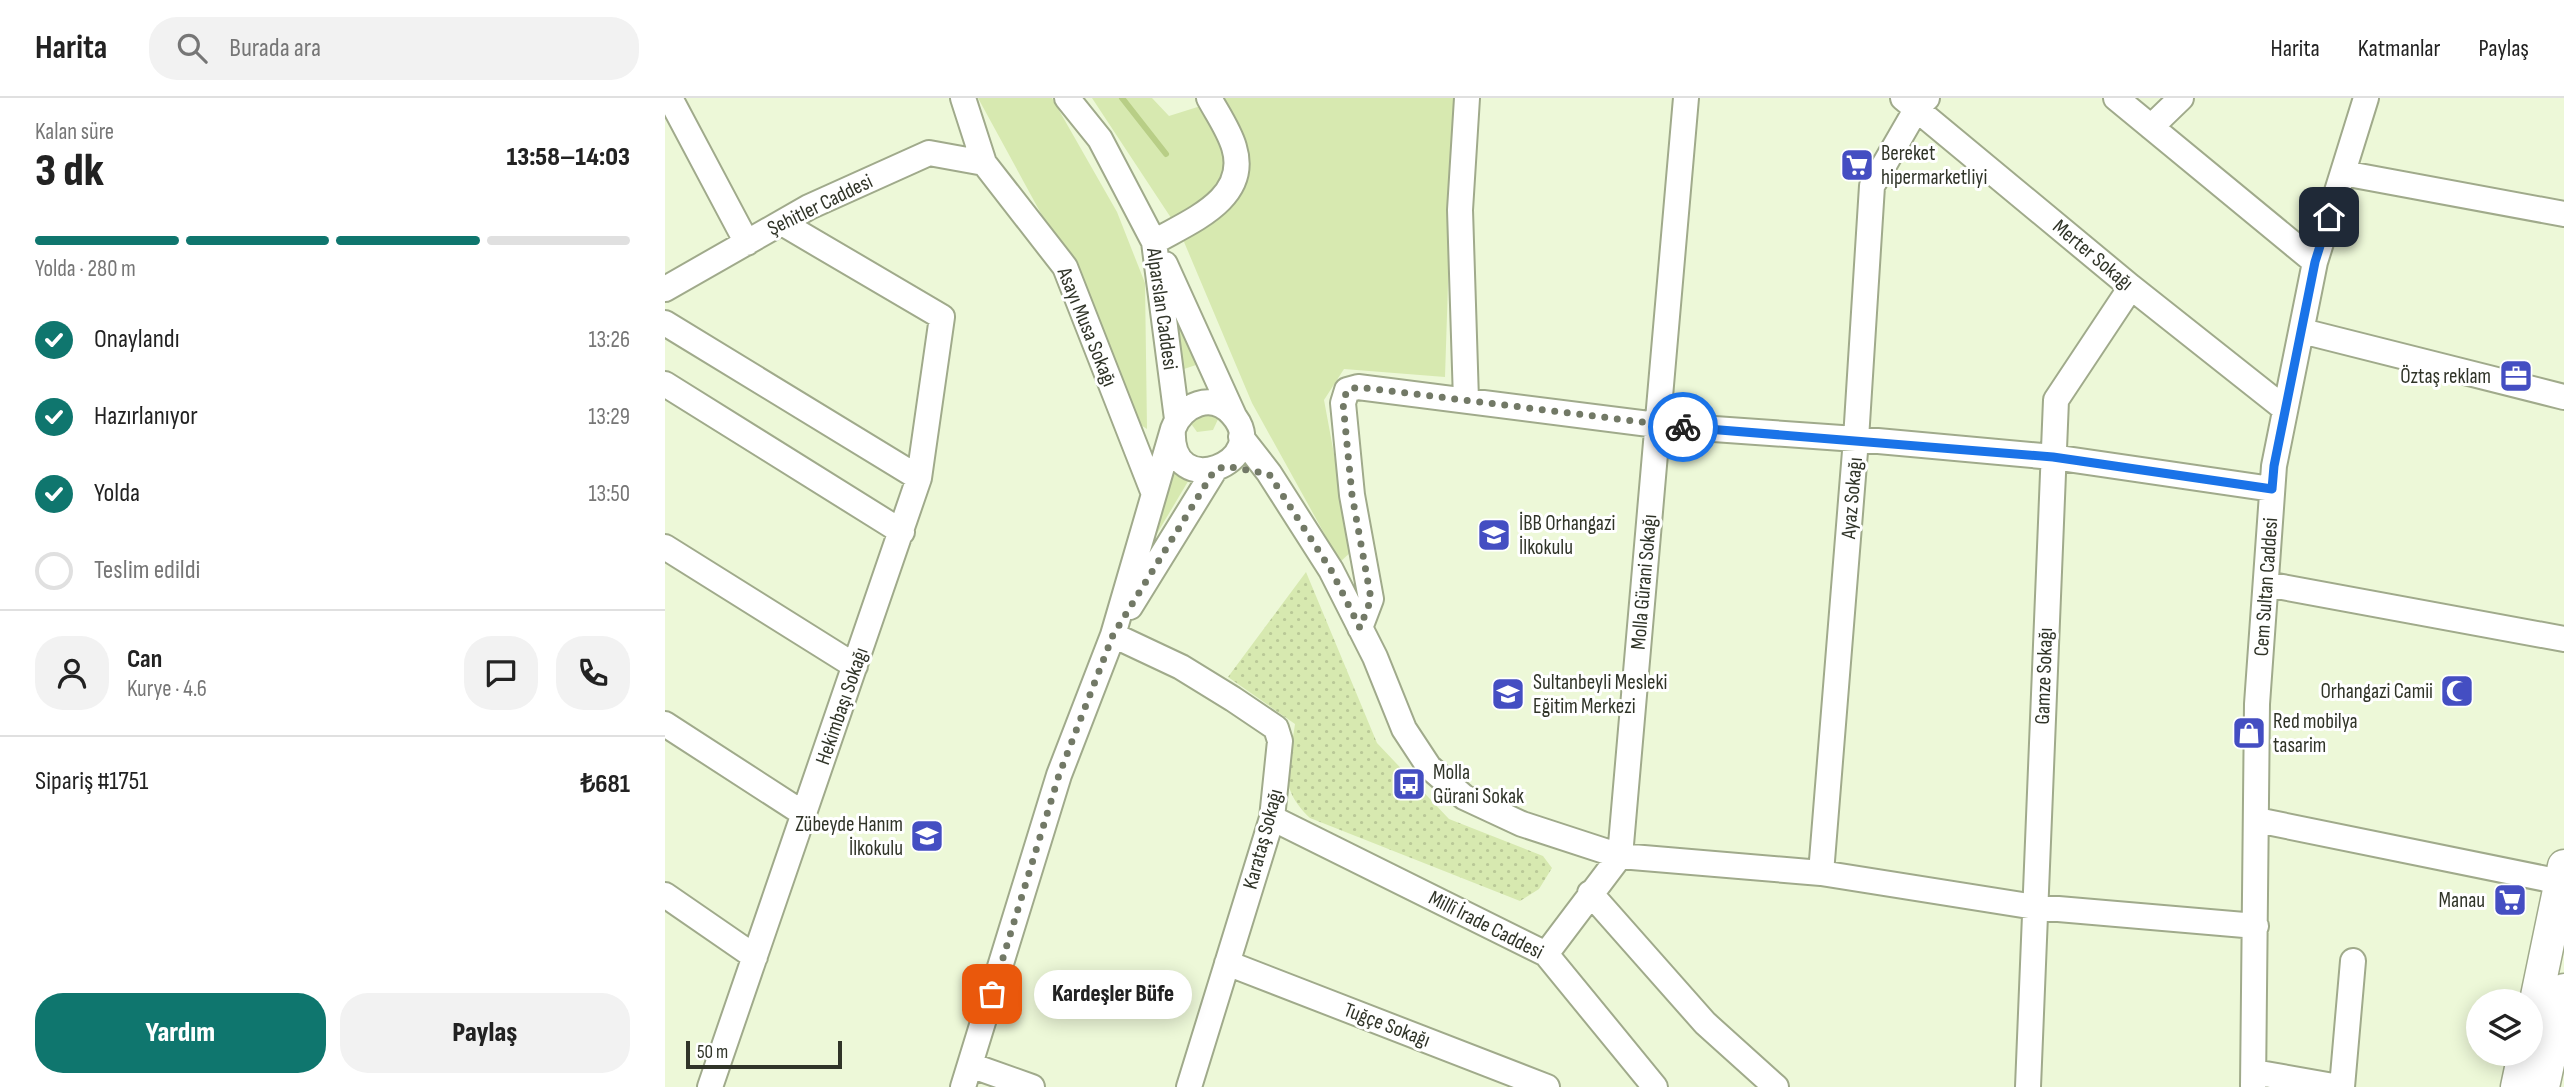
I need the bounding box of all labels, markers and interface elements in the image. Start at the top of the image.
search box [149,17,639,80]
text: Harita [35,28,107,68]
icon: search [173,29,211,67]
text: Burada ara [229,33,321,64]
text: Harita [2270,34,2320,63]
text: Katmanlar [2358,34,2441,63]
text: Paylaş [2479,34,2529,63]
text: Kalan süre [35,118,114,146]
place label: Bereket hipermarketliyi [1881,141,1987,190]
text: 13:58–14:03 [507,142,630,173]
text: 3 dk [35,144,104,199]
supermarket icon: Bereket hipermarketliyi [1838,146,1876,184]
street label: Şehitler Caddesi [763,169,877,241]
pin [2299,187,2359,247]
icon: home [2310,198,2348,236]
street label: Merter Sokağı [2048,214,2138,296]
street label: Alparslan Caddesi [1141,245,1183,372]
text: Yolda · 280 m [35,255,136,283]
street label: Asayı Musa Sokağı [1051,263,1122,390]
icon: check [35,321,73,359]
text: Onaylandı [94,324,179,355]
text: 13:26 [588,326,630,354]
office icon: Öztaş reklam [2497,357,2535,395]
place label: Öztaş reklam [2400,364,2491,389]
courier [1648,392,1718,462]
icon: check [35,398,73,436]
text: Hazırlanıyor [94,401,198,432]
text: 13:29 [588,403,630,431]
icon: bike [1664,408,1702,446]
street label: Ayaz Sokağı [1836,456,1868,541]
icon: check [35,475,73,513]
text: Yolda [94,478,140,509]
text: 13:50 [588,480,630,508]
place label: İBB Orhangazi İlkokulu [1519,511,1615,560]
street label: Molla Gürani Sokağı [1626,513,1662,651]
school or university icon: İBB Orhangazi İlkokulu [1475,516,1513,554]
street label: Cem Sultan Caddesi [2249,517,2283,657]
text: Teslim edildi [94,555,200,586]
street label: Gamze Sokağı [2030,627,2058,725]
button: person [35,636,109,710]
button: chat [464,636,538,710]
button: phone [556,636,630,710]
text: Can [127,644,162,675]
street label: Hekimbaşı Sokağı [810,644,874,768]
place label: Sultanbeyli Mesleki Eğitim Merkezi [1533,670,1667,719]
mosque icon: Orhangazi Camii [2438,672,2476,710]
text: Kurye · 4.6 [127,675,207,703]
school or university icon: Sultanbeyli Mesleki Eğitim Merkezi [1489,675,1527,713]
place label: Orhangazi Camii [2320,679,2433,704]
place label: Red mobilya tasarim [2273,709,2358,758]
shop icon: Red mobilya tasarim [2230,714,2268,752]
place label: Molla Gürani Sokak [1433,760,1524,809]
bus stop icon: Molla Gürani Sokak [1390,765,1428,803]
text: Sipariş #1751 [35,766,148,797]
text: ₺681 [580,769,630,800]
street label: Karataş Sokağı [1238,786,1288,892]
place label: Zübeyde Hanım İlkokulu [795,812,903,861]
school or university icon: Zübeyde Hanım İlkokulu [908,817,946,855]
supermarket icon: Manau [2491,881,2529,919]
street label: Millî İrade Caddesi [1424,885,1548,965]
place label: Manau [2439,888,2485,913]
pin [962,964,1022,1024]
callout: Kardeşler Büfe [1034,970,1191,1018]
icon: bag [973,975,1011,1013]
text: Kardeşler Büfe [1052,980,1174,1008]
map controls [2466,989,2543,1066]
button: layers [2466,989,2543,1066]
button: Yardım [35,993,326,1073]
button: Paylaş [340,993,630,1073]
street label: Tuğçe Sokağı [1340,997,1434,1053]
scale bar [686,1038,842,1070]
text: 50 m [697,1041,728,1064]

